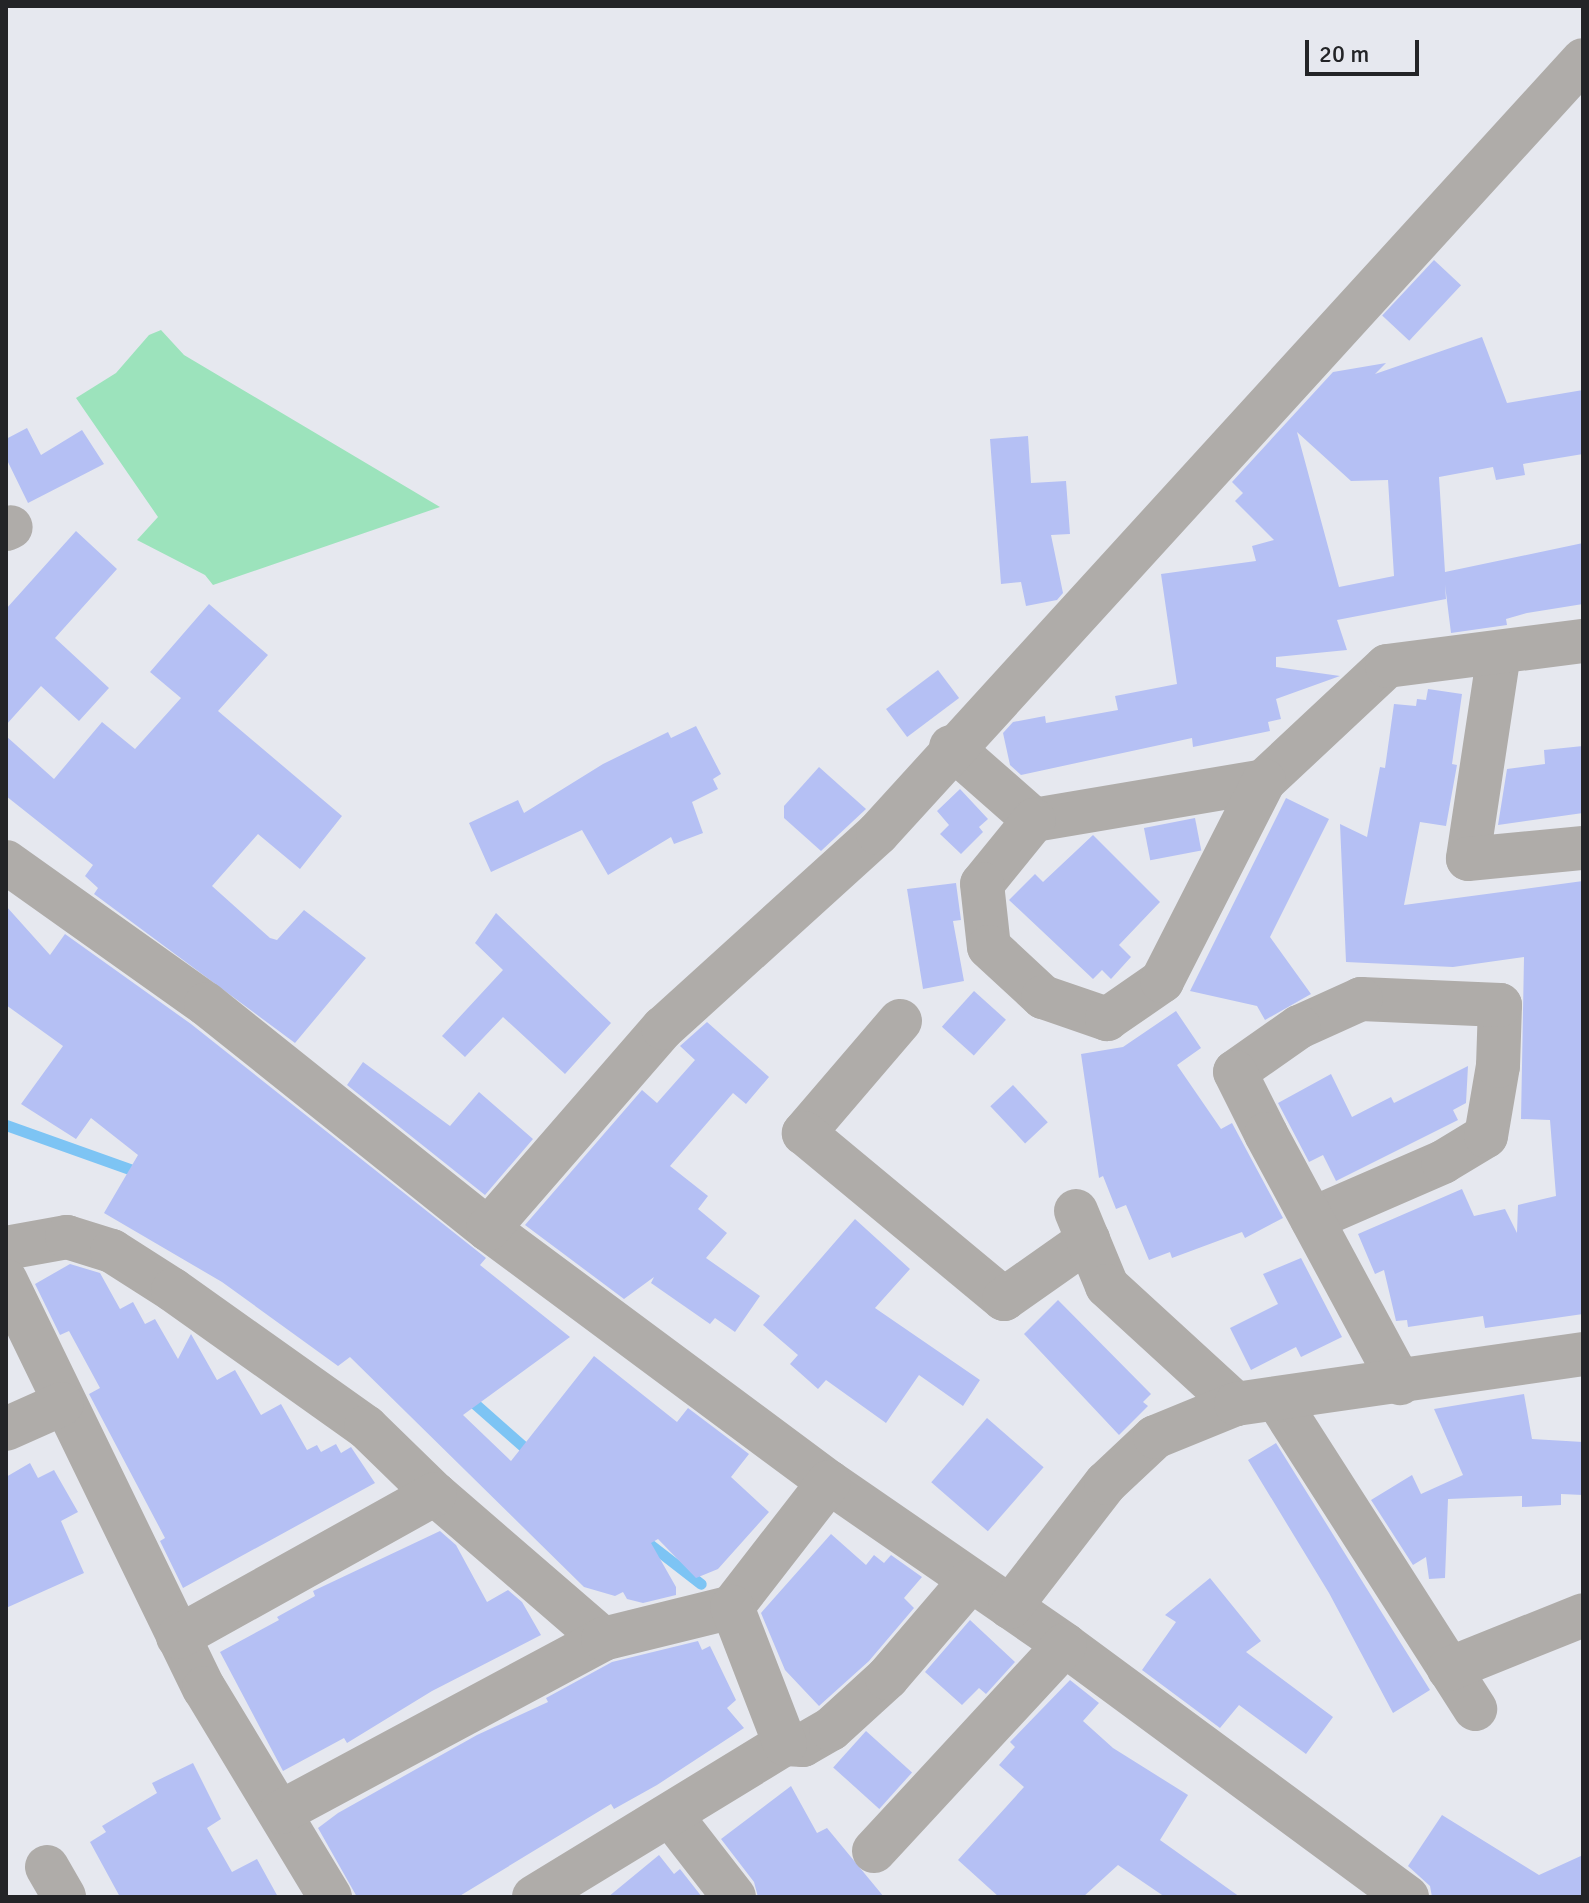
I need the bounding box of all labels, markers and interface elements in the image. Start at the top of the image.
scale bar [1309,24,1423,74]
text: 20 m [1319,39,1369,69]

